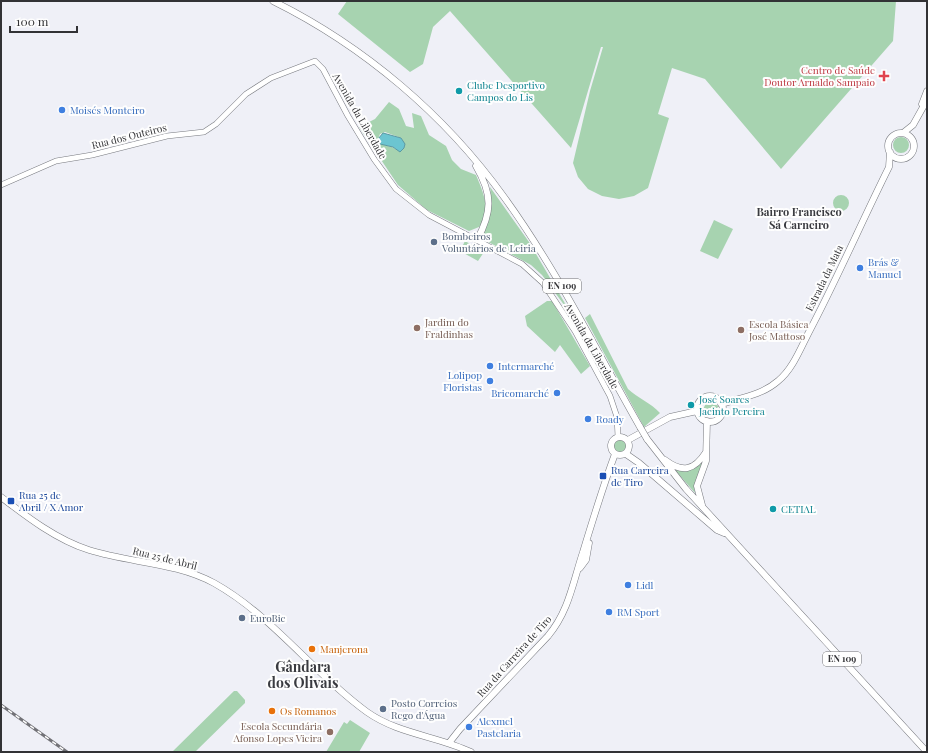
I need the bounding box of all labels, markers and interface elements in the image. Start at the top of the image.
scale bar [10,8,77,34]
text: 100 m [16,13,49,29]
place label: Centro de Saúde Doutor Arnaldo Sampaio [764,63,876,89]
street label: Avenida da Liberdade [329,70,390,161]
marker: Centro de Saúde Doutor Arnaldo Sampaio [878,70,890,82]
place label: Clube Desportivo Campos do Lis [467,78,545,104]
marker: Clube Desportivo Campos do Lis [454,86,464,96]
place label: Moisés Monteiro [70,103,145,117]
marker: Moisés Monteiro [57,105,67,115]
street label: Rua dos Outeiros [90,120,168,152]
district label: Bairro Francisco Sá Carneiro [756,204,842,232]
place label: Bombeiros Voluntários de Leiria [441,229,536,255]
marker: Bombeiros Voluntários de Leiria [429,237,439,247]
street label: Estrada da Mata [802,243,846,313]
place label: Brás & Manuel [868,255,901,281]
marker: Brás & Manuel [855,263,865,273]
road number: EN 109 [543,279,581,293]
street label: Avenida da Liberdade [561,300,622,391]
place label: Jardim do Fraldinhas [424,315,473,341]
place label: Escola Básica José Mattoso [748,317,808,343]
marker: Jardim do Fraldinhas [412,323,422,333]
marker: Escola Básica José Mattoso [736,325,746,335]
place label: Intermarché [498,359,554,373]
marker: Intermarché [485,361,495,371]
place label: Lolipop Floristas [443,368,482,394]
marker: Lolipop Floristas [485,376,495,386]
place label: Bricomarché [491,386,549,400]
marker: Bricomarché [552,388,562,398]
place label: José Soares Jacinto Pereira [698,392,765,418]
marker: José Soares Jacinto Pereira [686,400,696,410]
place label: Roady [596,412,624,426]
marker: Roady [583,414,593,424]
place label: Rua Carreira de Tiro [611,463,669,489]
marker: Rua Carreira de Tiro [598,471,608,481]
place label: Rua 25 de Abril / X Amor [18,488,84,514]
marker: Rua 25 de Abril / X Amor [6,496,16,506]
place label: CETIAL [781,502,816,516]
marker: CETIAL [768,504,778,514]
street label: Rua 25 de Abril [131,543,199,573]
place label: Lidl [636,578,654,592]
marker: Lidl [623,580,633,590]
place label: RM Sport [617,605,660,619]
marker: RM Sport [604,607,614,617]
place label: EuroBic [250,611,286,625]
street label: Rua da Carreira de Tiro [474,612,555,700]
marker: EuroBic [237,613,247,623]
place label: Manjerona [320,642,368,656]
marker: Manjerona [307,644,317,654]
road number: EN 109 [823,652,861,666]
district label: Gândara dos Olivais [268,657,338,692]
place label: Posto Correios Rego d'Água [391,696,457,722]
place label: Os Romanos [280,704,336,718]
marker: Posto Correios Rego d'Água [378,704,388,714]
marker: Os Romanos [267,706,277,716]
place label: Alexmel Pastelaria [476,714,521,740]
place label: Escola Secundária Afonso Lopes Vieira [232,719,322,745]
marker: Alexmel Pastelaria [464,722,474,732]
marker: Escola Secundária Afonso Lopes Vieira [325,727,335,737]

